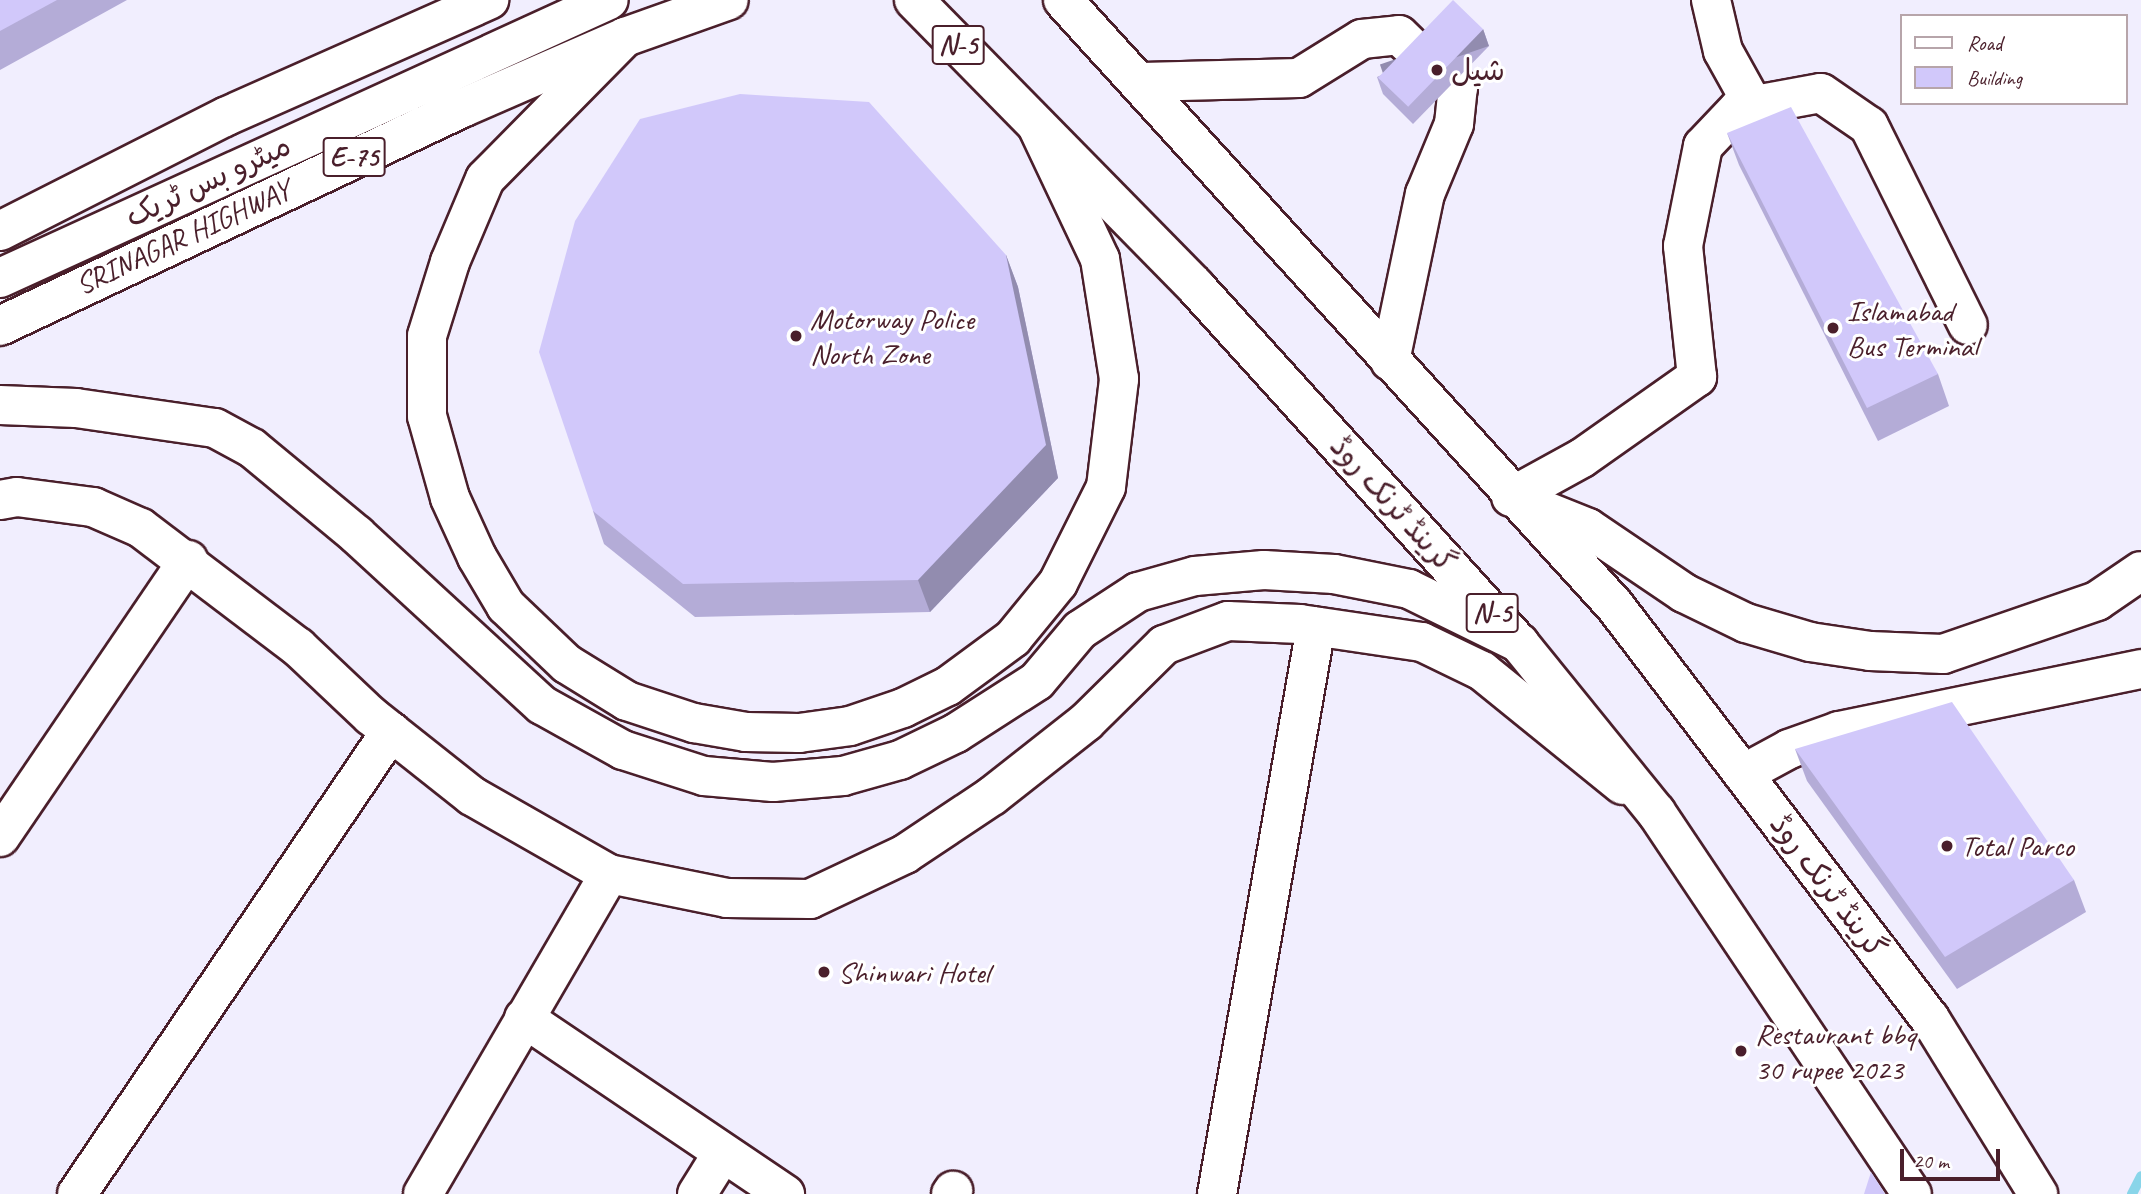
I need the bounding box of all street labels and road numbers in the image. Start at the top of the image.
road number: N-5 [930,20,986,70]
street label: میٹرو بس ٹریک [120,127,296,235]
road number: E-75 [322,132,386,182]
street label: SRINAGAR HIGHWAY [69,171,297,303]
street label: گرینڈ ٹرنک روڈ [1322,428,1464,580]
road number: N-5 [1464,588,1520,638]
street label: گرینڈ ٹرنک روڈ [1762,807,1894,965]

